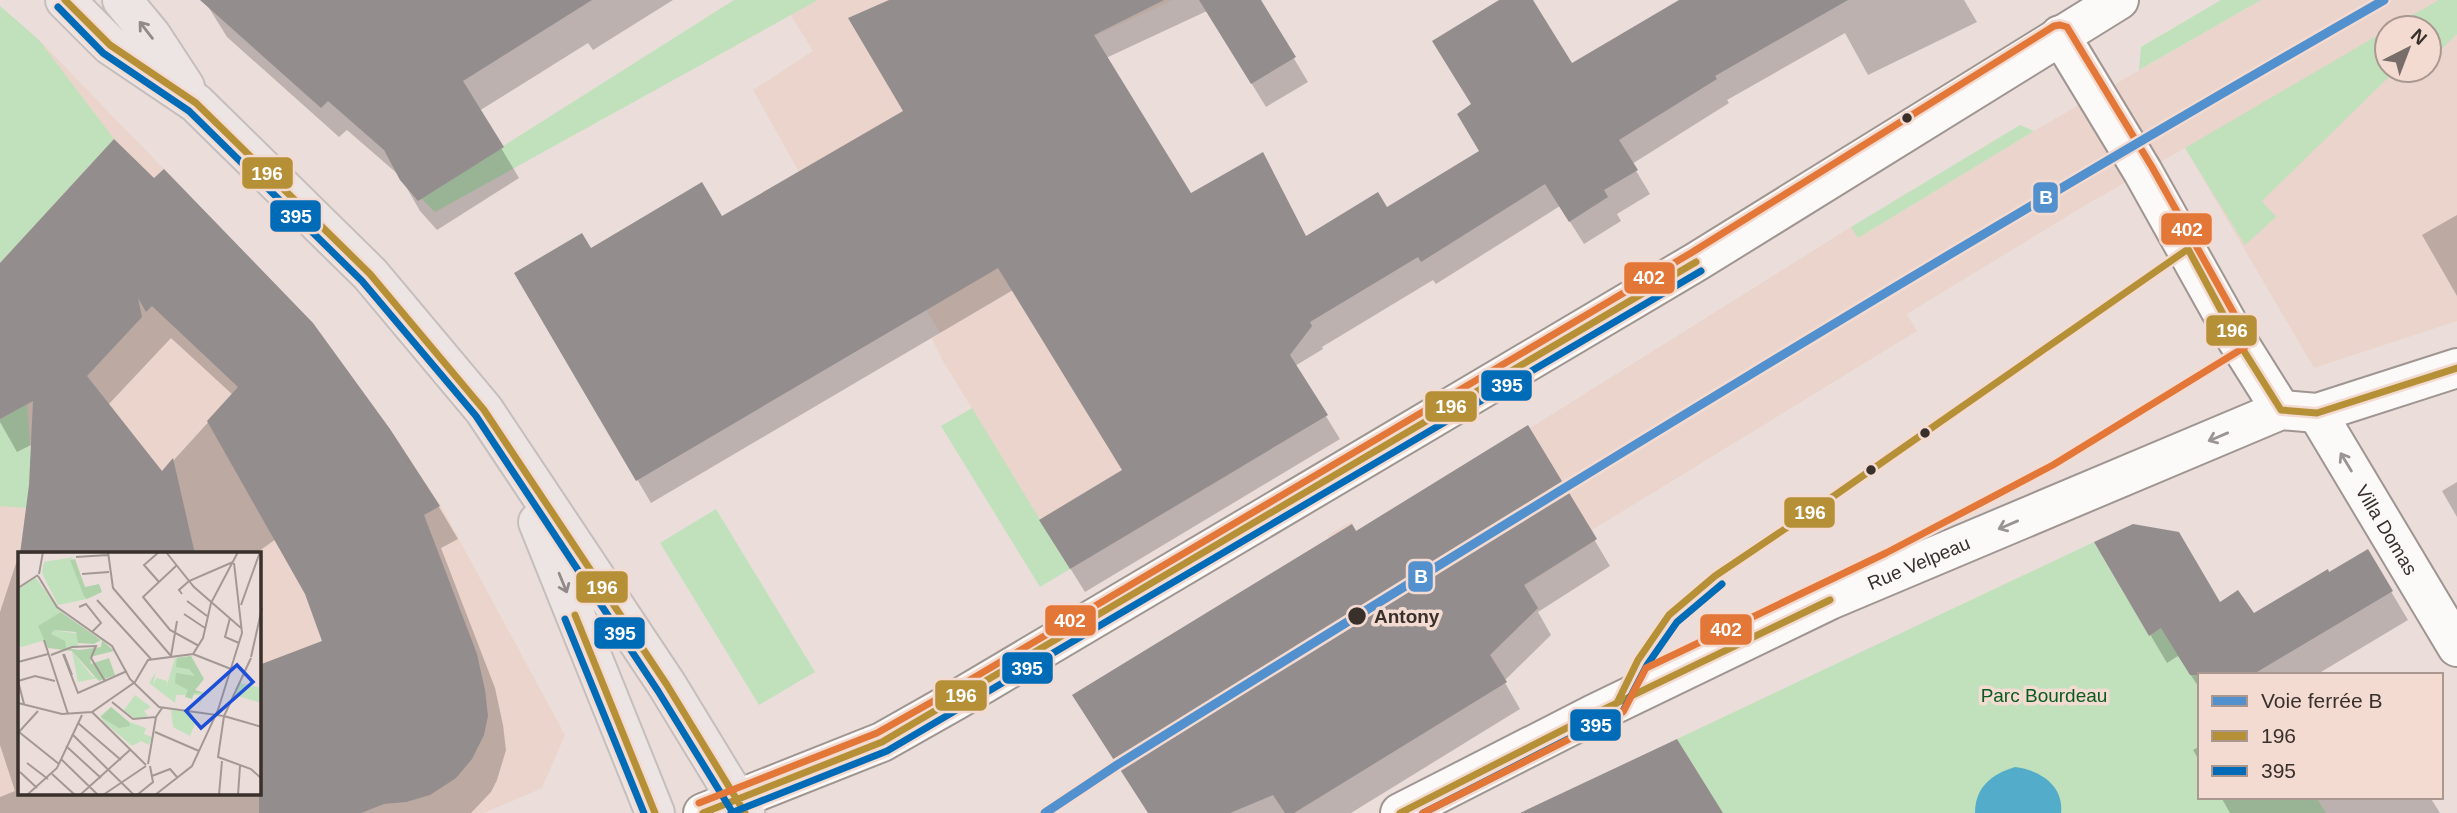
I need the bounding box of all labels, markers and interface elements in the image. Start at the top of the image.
north arrow [2373,14,2443,84]
one-way arrow [139,22,154,40]
text: N [2407,24,2431,49]
unlabelled marker [1900,111,1914,125]
line badge: 196 [241,156,294,190]
text: 196 [251,163,283,184]
line badge: B [2032,181,2059,214]
text: B [2039,187,2053,208]
line badge: 395 [269,199,322,233]
text: 395 [280,206,312,227]
line badge: 402 [2160,212,2213,246]
text: 402 [2171,219,2203,240]
line badge: 402 [1623,261,1676,295]
text: 402 [1633,267,1665,288]
line badge: 196 [2205,314,2258,347]
text: 196 [2216,320,2248,341]
line badge: 395 [1480,369,1533,402]
text: 395 [1491,375,1523,396]
line badge: 196 [1424,390,1478,423]
text: 196 [1435,396,1467,417]
unlabelled marker [1918,426,1932,440]
one-way arrow [2207,431,2229,444]
one-way arrow [2339,453,2353,473]
unlabelled marker [1864,463,1878,477]
street label: Villa Domas [2351,481,2421,579]
line badge: 196 [1783,496,1836,529]
text: 196 [1794,502,1826,523]
one-way arrow [1998,519,2019,532]
street label: Rue Velpeau [1864,532,1973,594]
inset map [18,552,261,796]
line badge: B [1407,560,1434,593]
text: B [1414,566,1428,587]
line badge: 196 [575,570,629,604]
one-way arrow [557,572,570,593]
text: 196 [586,577,618,598]
line badge: 402 [1044,604,1097,637]
marker: Antony [1346,605,1368,627]
place label: Antony [1374,606,1440,627]
text: 402 [1054,610,1086,631]
line badge: 402 [1699,613,1753,646]
line badge: 395 [593,616,646,650]
text: 402 [1710,619,1742,640]
text: 395 [604,623,636,644]
line badge: 395 [1001,651,1054,685]
text: 395 [1011,658,1043,679]
legend [2198,673,2443,799]
line badge: 196 [934,679,988,712]
text: 196 [945,685,977,706]
park label: Parc Bourdeau [1981,685,2107,706]
text: Voie ferrée B [2261,689,2382,712]
line badge: 395 [1569,708,1622,742]
text: 395 [1580,715,1612,736]
text: 196 [2261,724,2296,747]
text: 395 [2261,759,2296,782]

